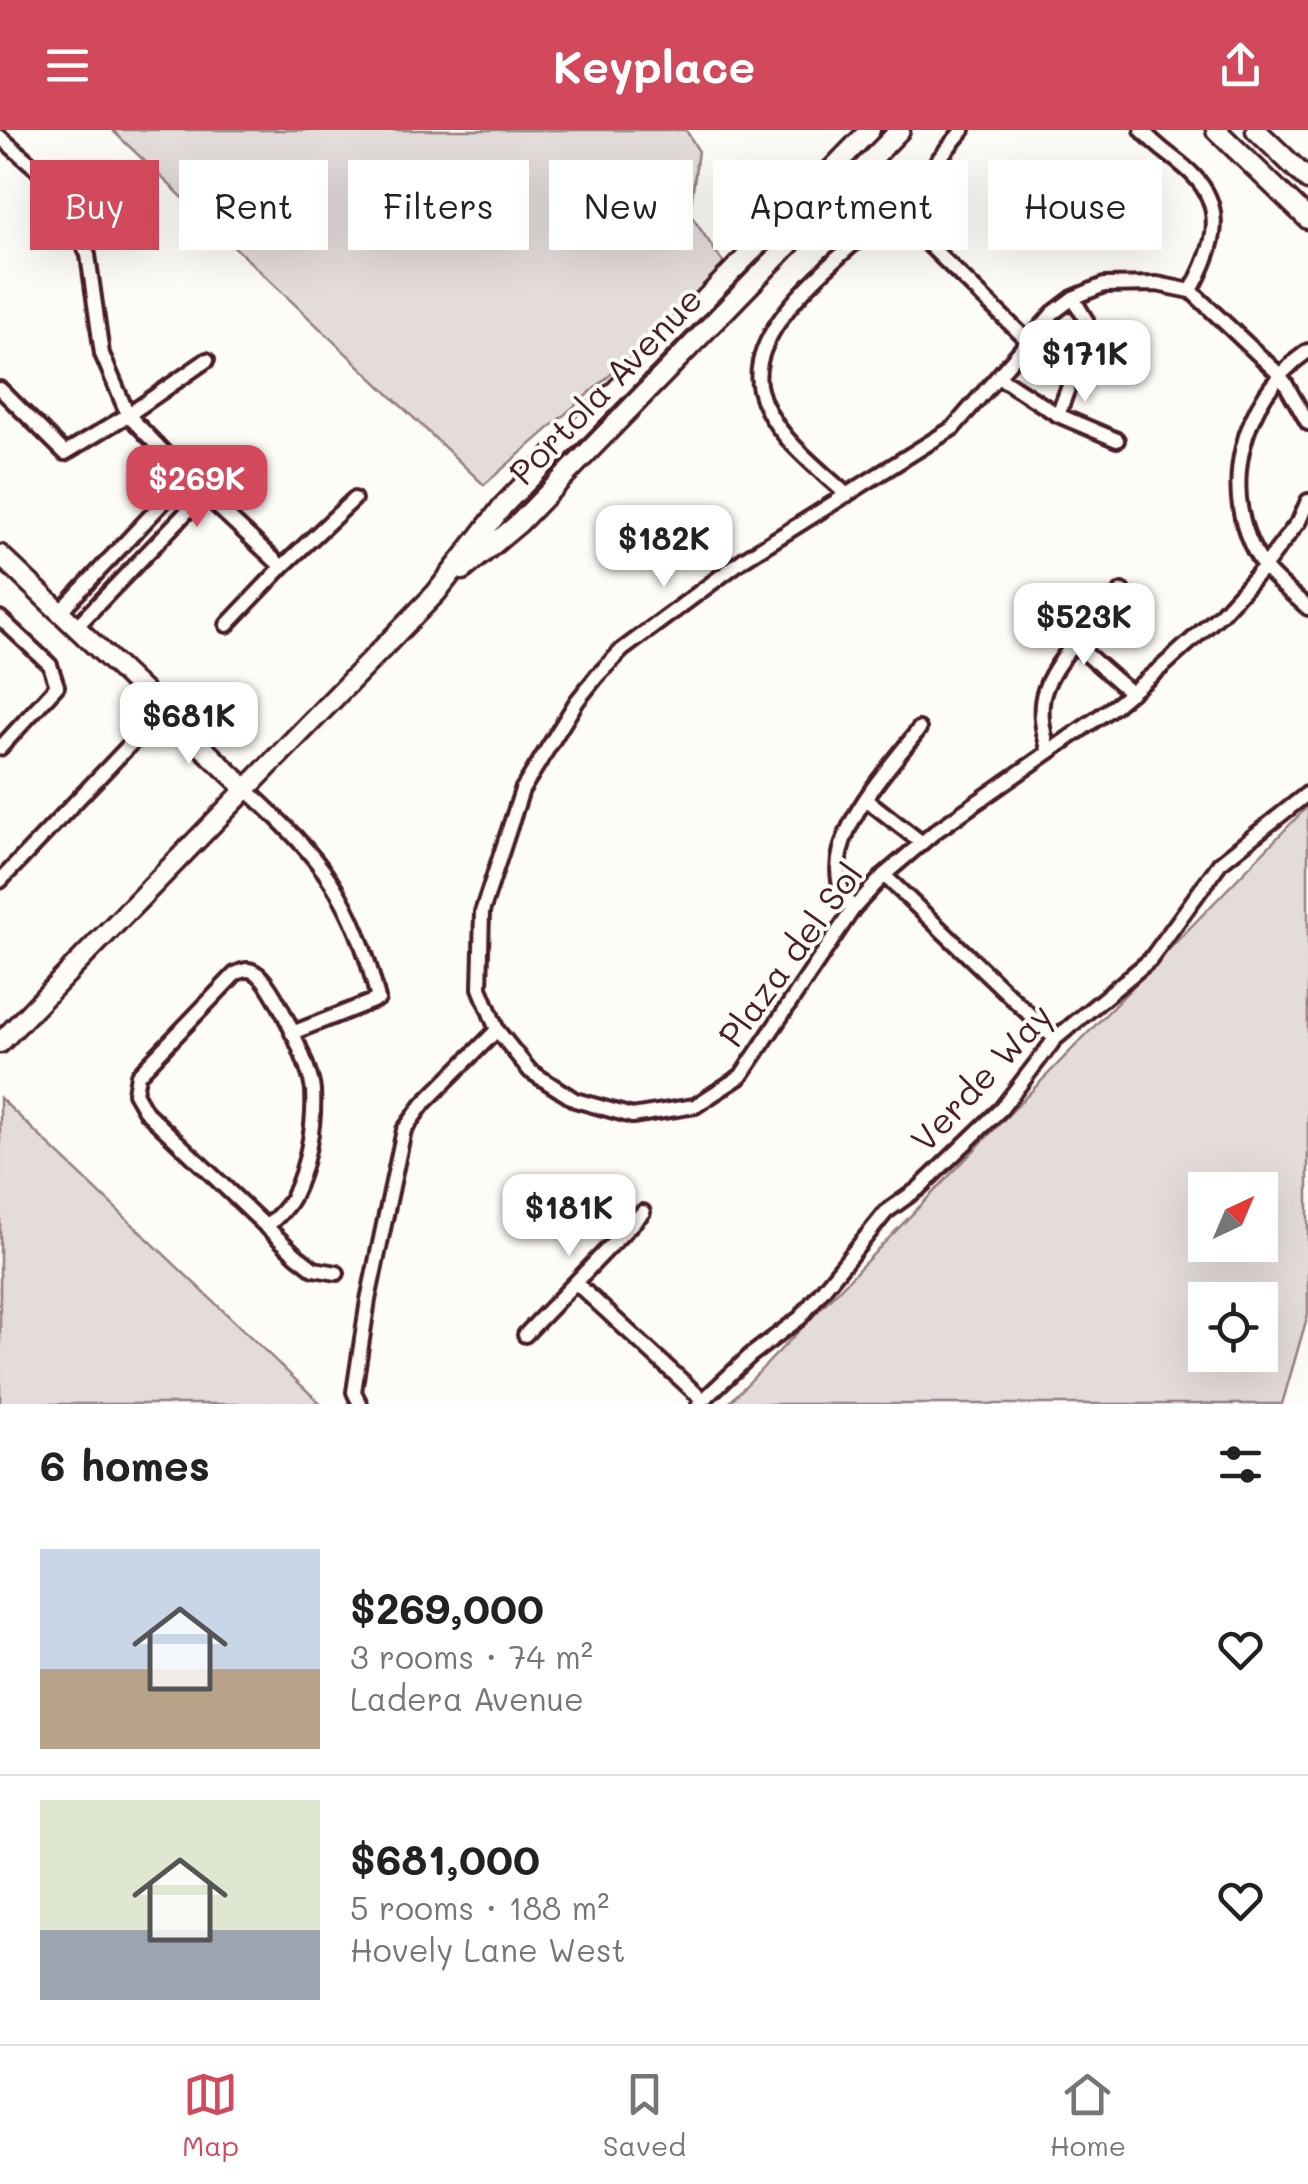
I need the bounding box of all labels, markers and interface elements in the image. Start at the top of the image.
text: Keyplace [553,36,755,94]
icon: menu [40,38,95,93]
icon: share [1213,38,1268,93]
chip: Buy [30,160,159,250]
chip: Rent [179,160,328,250]
chip: Filters [348,160,529,250]
chip: New [549,160,693,250]
chip: Apartment [713,160,968,250]
chip: House [988,160,1162,250]
street label: Portola Avenue [498,276,711,494]
pin: $171K [1015,320,1155,405]
text: $171K [1041,331,1129,373]
pin: $269K [127,445,267,530]
text: $269K [148,456,246,498]
pin: $182K [594,505,734,590]
text: $182K [618,516,710,558]
pin: $523K [1014,583,1154,668]
text: $523K [1036,594,1132,636]
pin: $681K [119,682,259,767]
text: $681K [142,693,236,735]
street label: Plaza del Sol [707,852,872,1055]
street label: Verde Way [900,992,1061,1161]
north arrow [1188,1172,1278,1262]
map controls [1188,1172,1278,1372]
pin: $181K [499,1174,639,1259]
text: $181K [524,1185,614,1227]
button: locate [1188,1282,1278,1372]
text: 6 homes [40,1437,210,1492]
icon: filters [1213,1437,1268,1492]
text: $269,000 [350,1580,544,1635]
icon: home [120,1589,240,1709]
icon: heart [1213,1622,1268,1677]
text: 3 rooms · 74 m² [350,1635,593,1677]
text: Ladera Avenue [350,1677,584,1719]
text: $681,000 [350,1831,540,1886]
icon: home [120,1840,240,1960]
icon: heart [1213,1873,1268,1928]
text: 5 rooms · 188 m² [350,1886,609,1928]
text: Hovely Lane West [350,1928,626,1970]
tab: Map [182,2067,239,2163]
tab: Saved [603,2067,686,2163]
tab: Home [1050,2067,1126,2163]

